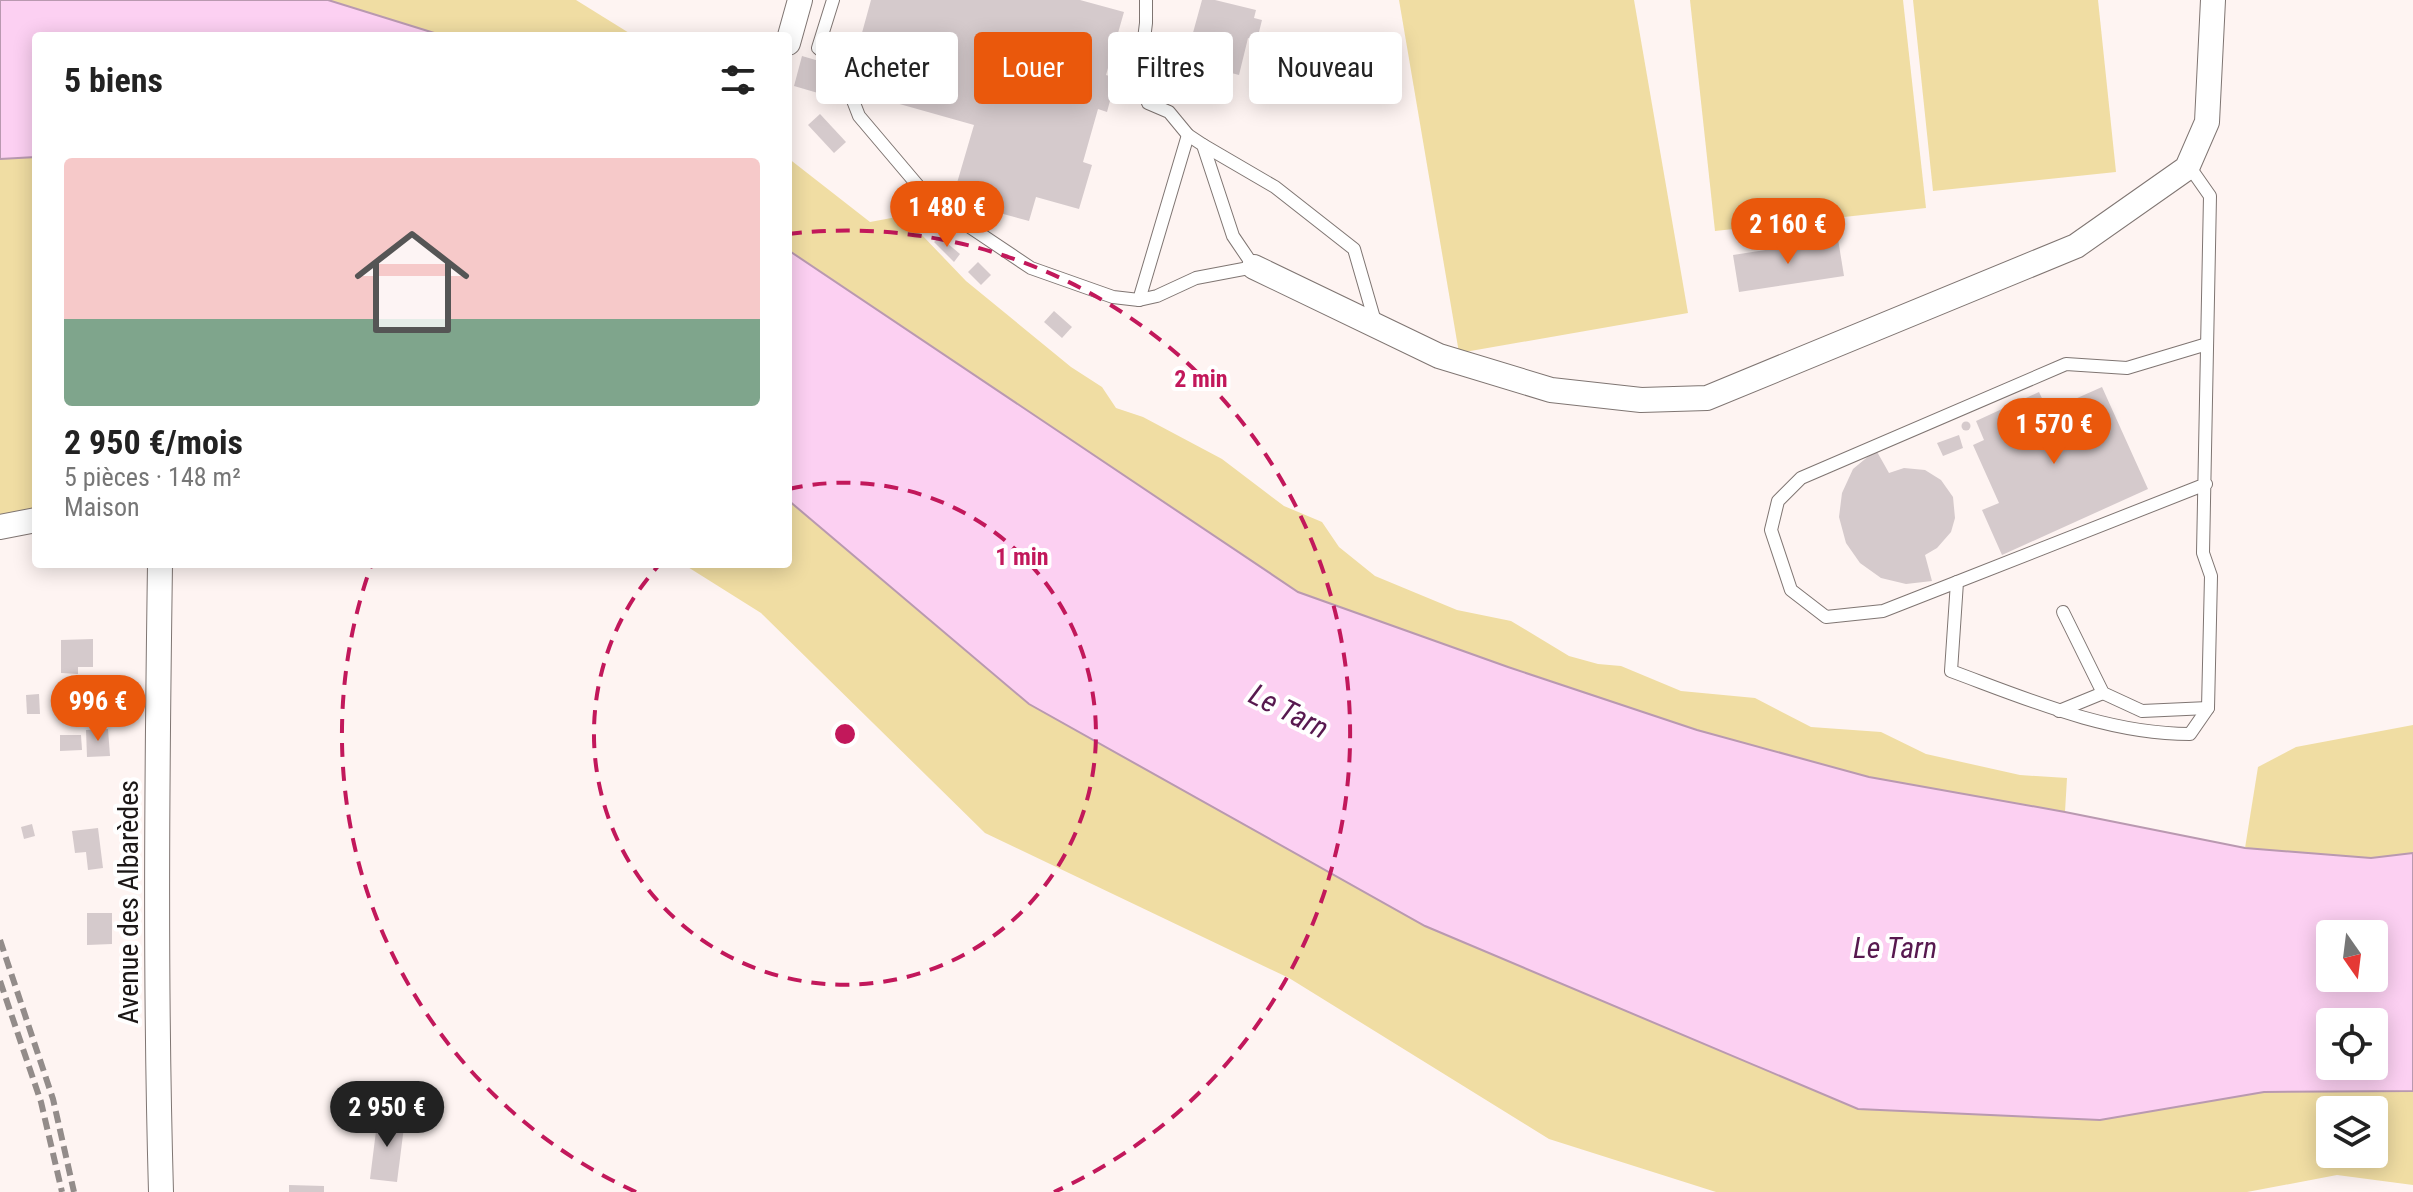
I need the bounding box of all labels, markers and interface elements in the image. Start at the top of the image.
chip: Acheter [816,32,958,104]
chip: Louer [974,32,1092,104]
chip: Filtres [1108,32,1233,104]
chip: Nouveau [1249,32,1402,104]
icon: filters [716,58,760,102]
text: 5 biens [64,60,163,100]
pin: 1 480 € [873,181,1021,249]
text: 1 480 € [908,192,986,222]
pin: 2 160 € [1714,198,1862,266]
text: 2 160 € [1749,209,1827,239]
icon: home [340,210,484,354]
text: 2 min [1174,365,1228,393]
pin: 1 570 € [1980,398,2128,466]
text: 1 570 € [2015,409,2093,439]
text: 2 950 €/mois [64,422,243,462]
text: 5 pièces · 148 m² [64,462,241,492]
text: Maison [64,492,140,522]
text: 1 min [995,543,1049,571]
pin: 996 € [42,675,154,743]
water label: Le Tarn [1244,676,1334,746]
text: 996 € [69,686,127,716]
centre of rings [831,720,859,748]
street label: Avenue des Albarèdes [112,780,145,1024]
north arrow [2316,920,2388,992]
map controls [2316,920,2388,1168]
water label: Le Tarn [1853,930,1937,965]
button: locate [2316,1008,2388,1080]
pin: 2 950 € [313,1081,461,1149]
text: 2 950 € [348,1092,426,1122]
button: layers [2316,1096,2388,1168]

